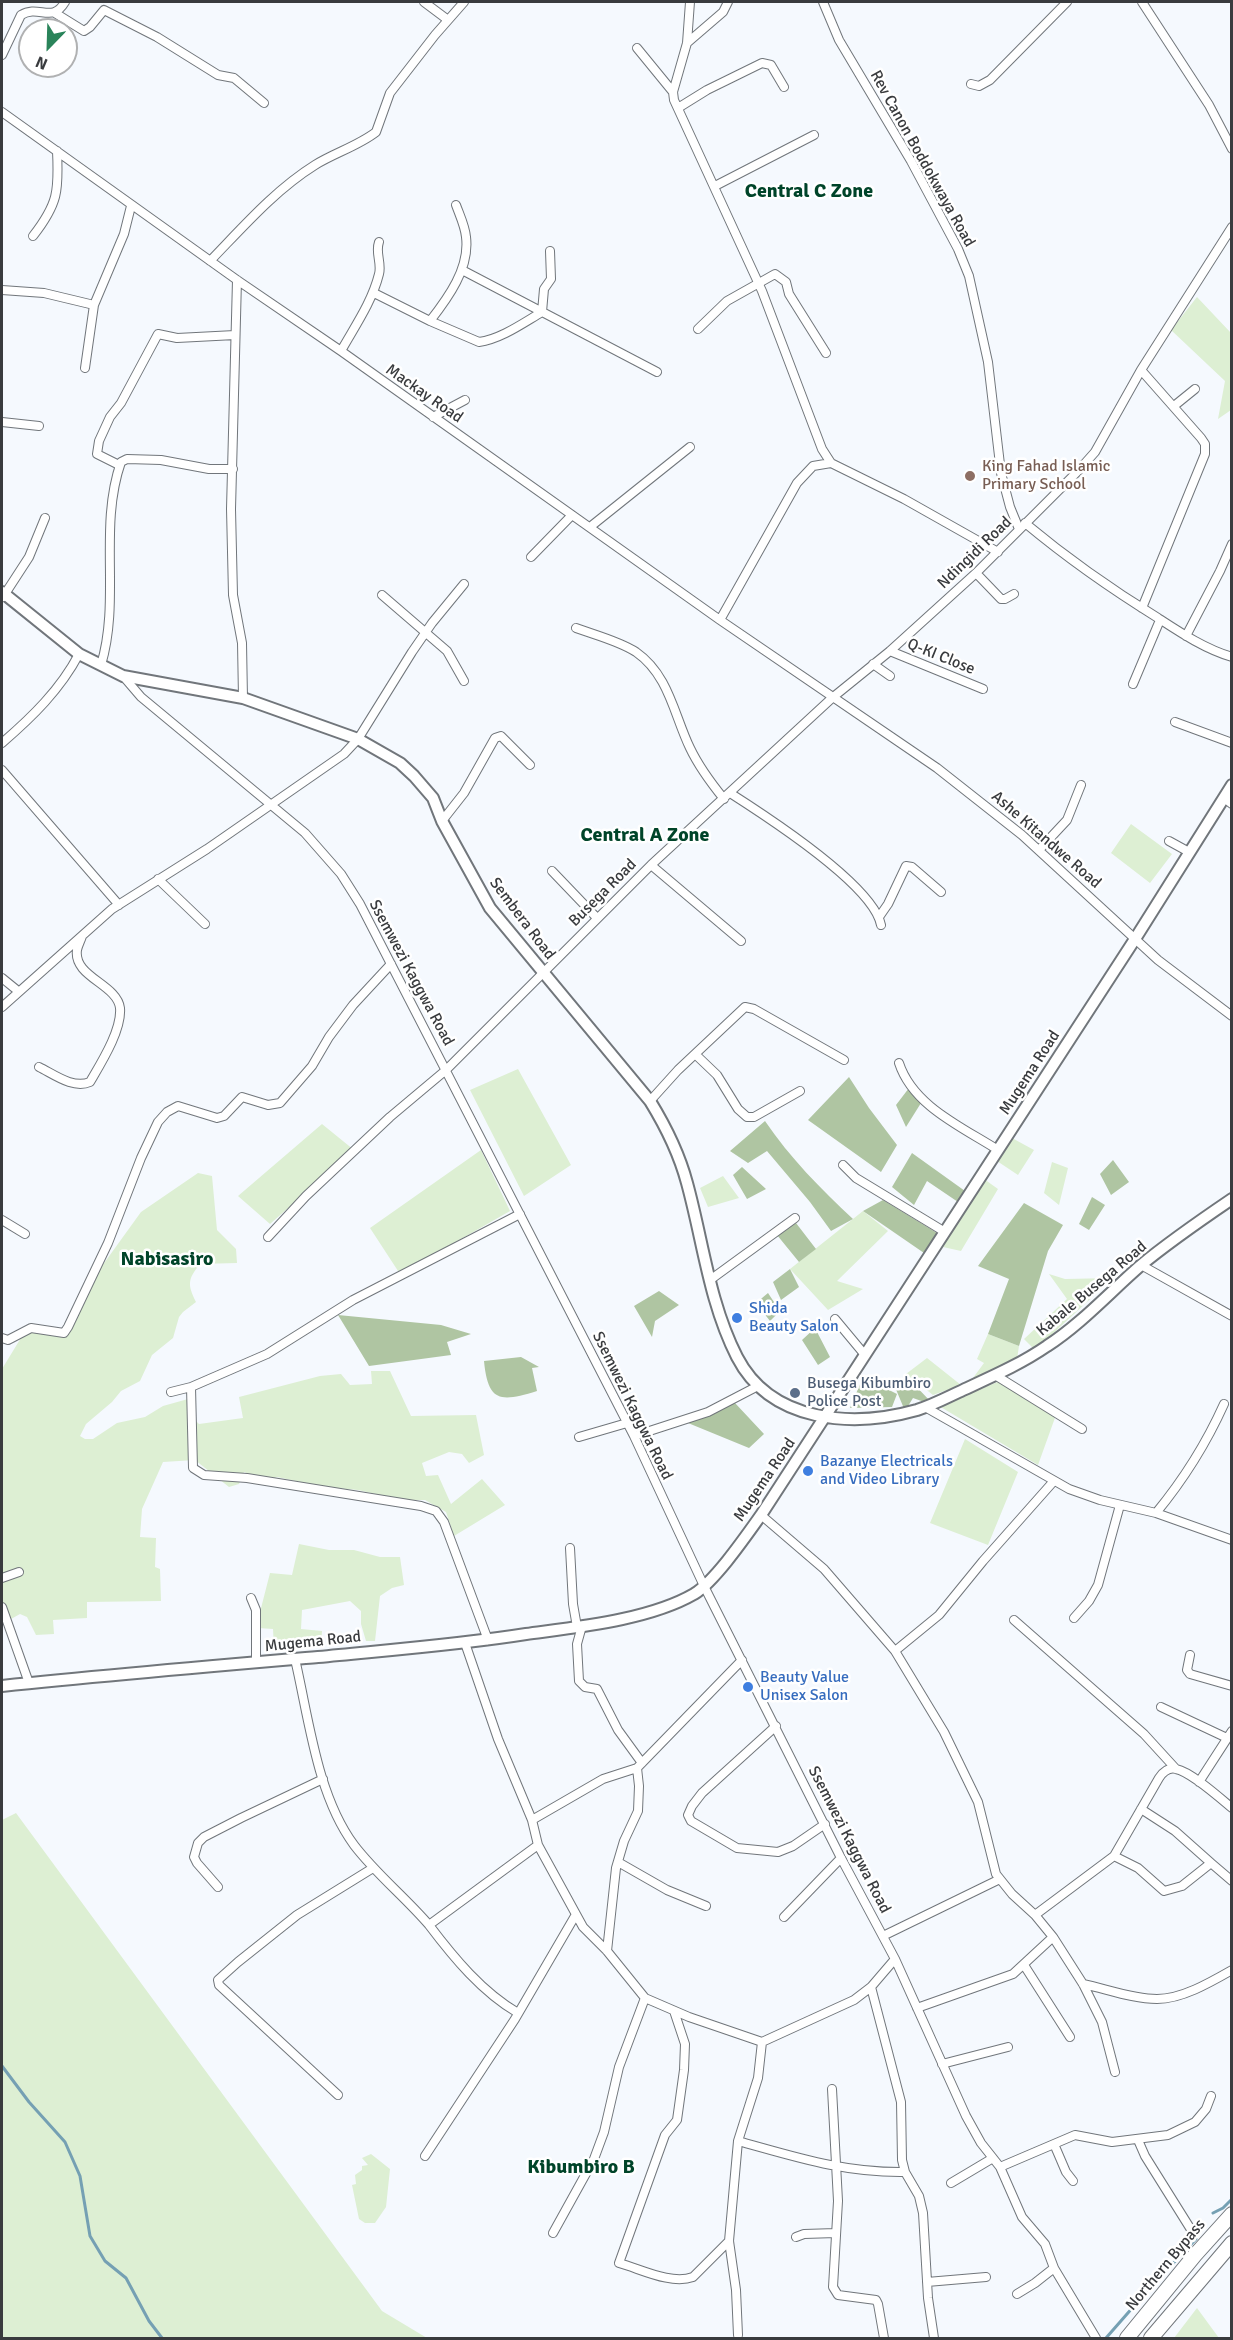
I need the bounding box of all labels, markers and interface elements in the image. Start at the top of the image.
north arrow [18,18,78,78]
text: N [33,51,51,74]
street label: Rev Canon Boddokwaya Road [865,67,979,251]
district label: Central C Zone [745,180,873,204]
street label: Mackay Road [382,360,466,428]
place label: King Fahad Islamic Primary School [982,457,1110,495]
marker: King Fahad Islamic Primary School [963,469,977,483]
street label: Ndingidi Road [934,513,1016,593]
street label: Q-KI Close [904,635,978,679]
street label: Ashe Kitandwe Road [987,787,1105,893]
district label: Central A Zone [581,824,709,848]
street label: Busega Road [565,855,641,931]
street label: Sembera Road [485,874,559,964]
street label: Ssemwezi Kaggwa Road [364,897,458,1049]
street label: Mugema Road [996,1027,1064,1119]
street label: Kabale Busega Road [1033,1237,1151,1341]
district label: Nabisasiro [121,1248,213,1272]
place label: Shida Beauty Salon [749,1299,839,1337]
marker: Shida Beauty Salon [730,1311,744,1325]
street label: Ssemwezi Kaggwa Road [588,1329,676,1483]
place label: Busega Kibumbiro Police Post [807,1374,931,1412]
marker: Busega Kibumbiro Police Post [788,1386,802,1400]
street label: Mugema Road [730,1435,800,1525]
place label: Bazanye Electricals and Video Library [820,1452,953,1490]
marker: Bazanye Electricals and Video Library [801,1464,815,1478]
street label: Mugema Road [264,1627,362,1657]
place label: Beauty Value Unisex Salon [760,1668,849,1706]
marker: Beauty Value Unisex Salon [741,1680,755,1694]
street label: Ssemwezi Kaggwa Road [804,1763,894,1917]
district label: Kibumbiro B [527,2156,635,2180]
street label: Northern Bypass [1122,2215,1210,2315]

